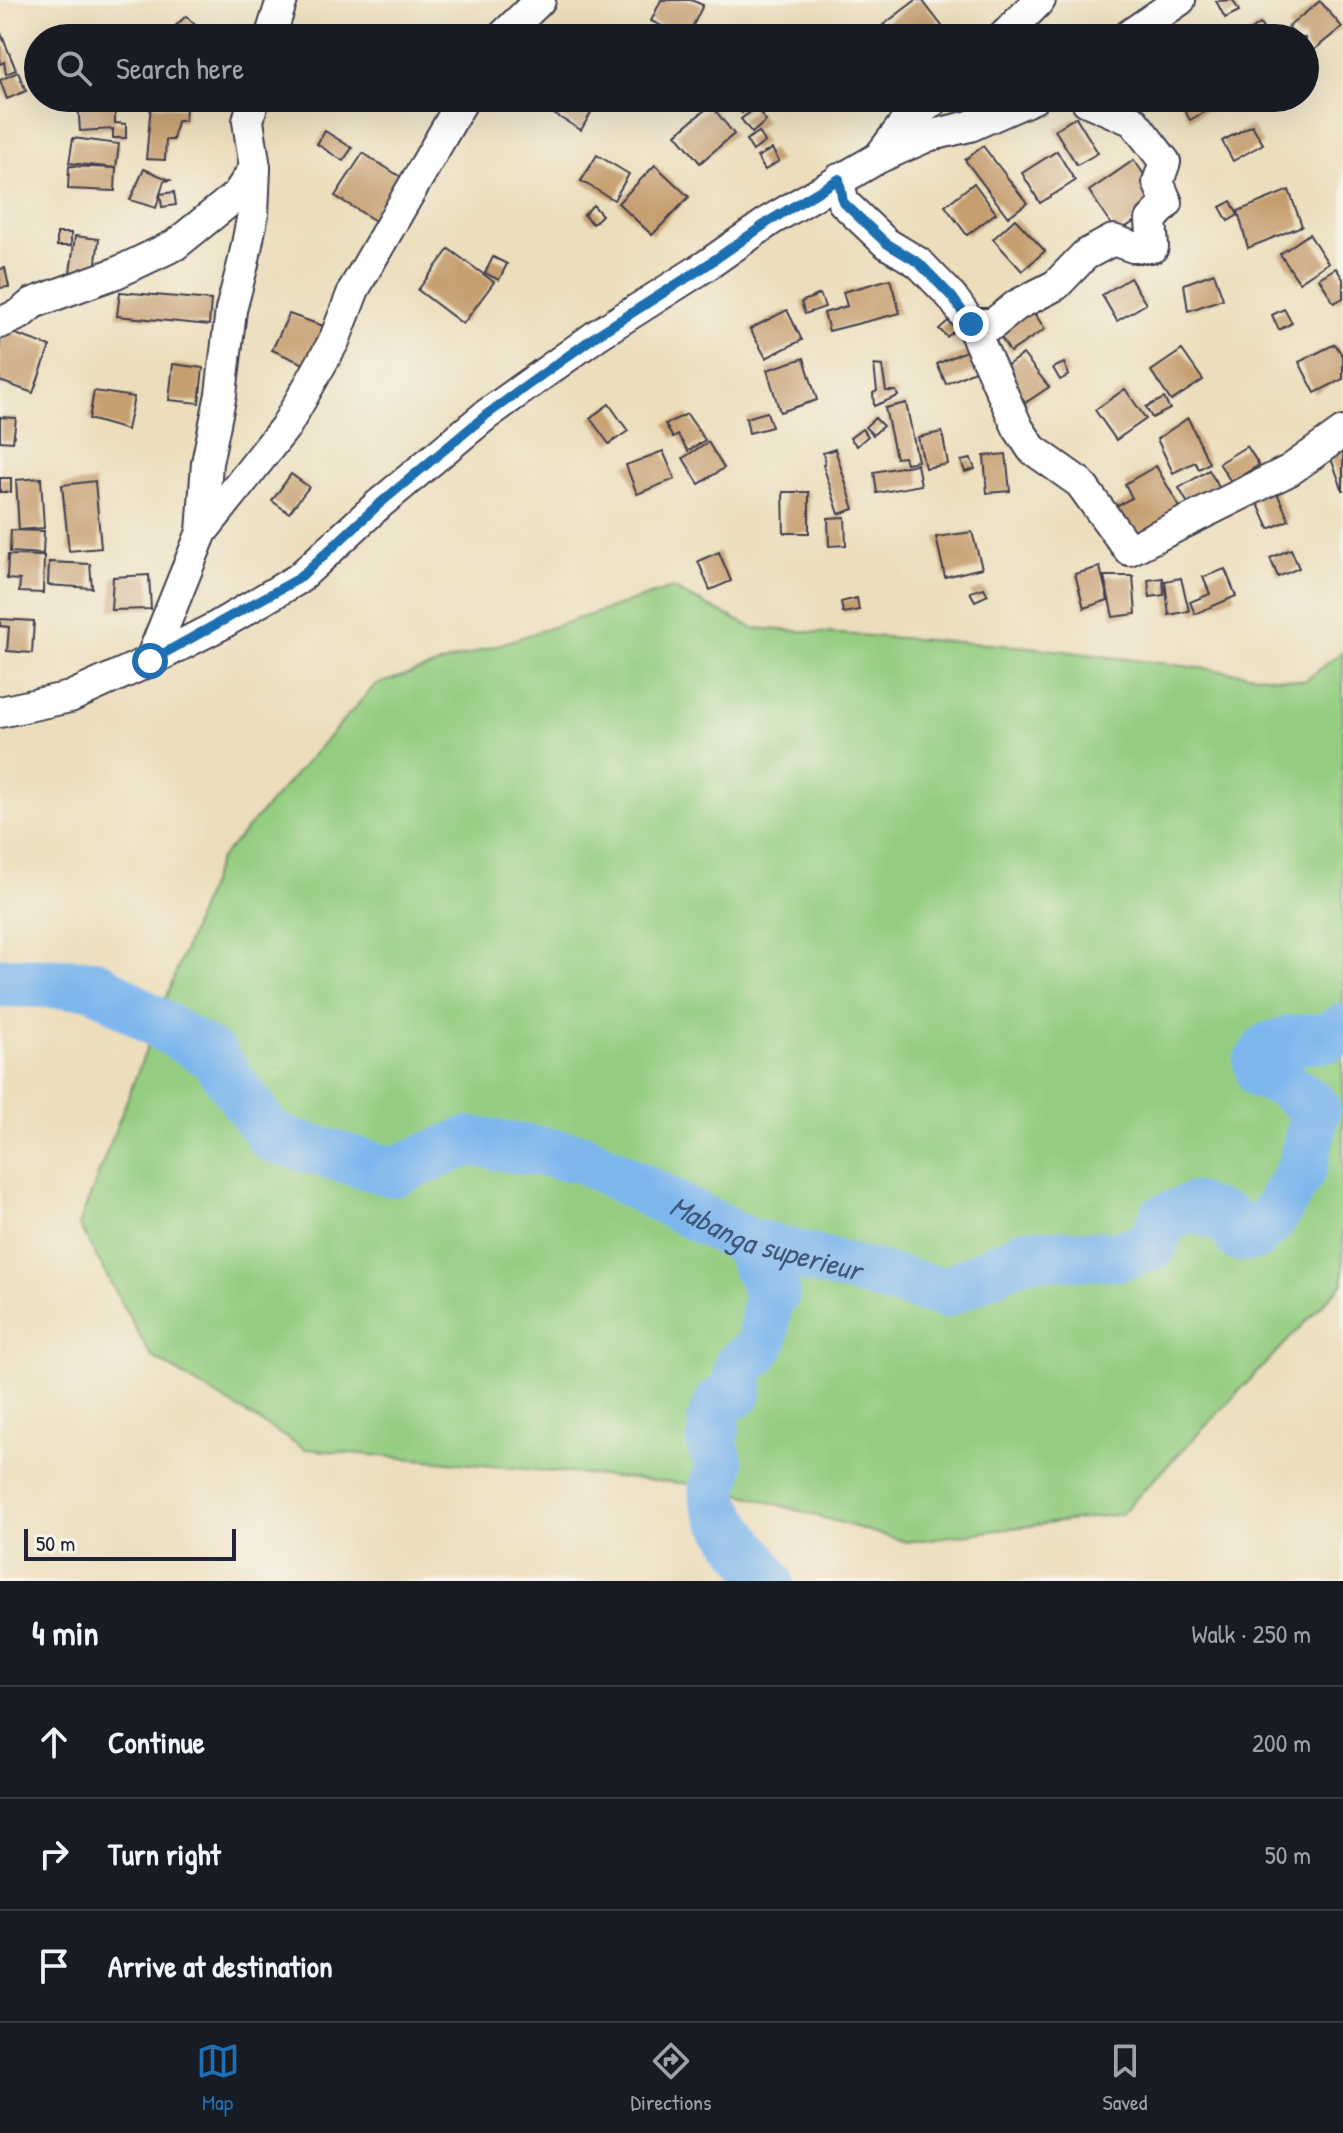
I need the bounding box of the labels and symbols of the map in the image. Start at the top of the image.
route end [953,306,989,342]
route start [132,643,168,679]
water label: Mabanga superieur [663,1185,869,1291]
scale bar [24,1525,236,1561]

